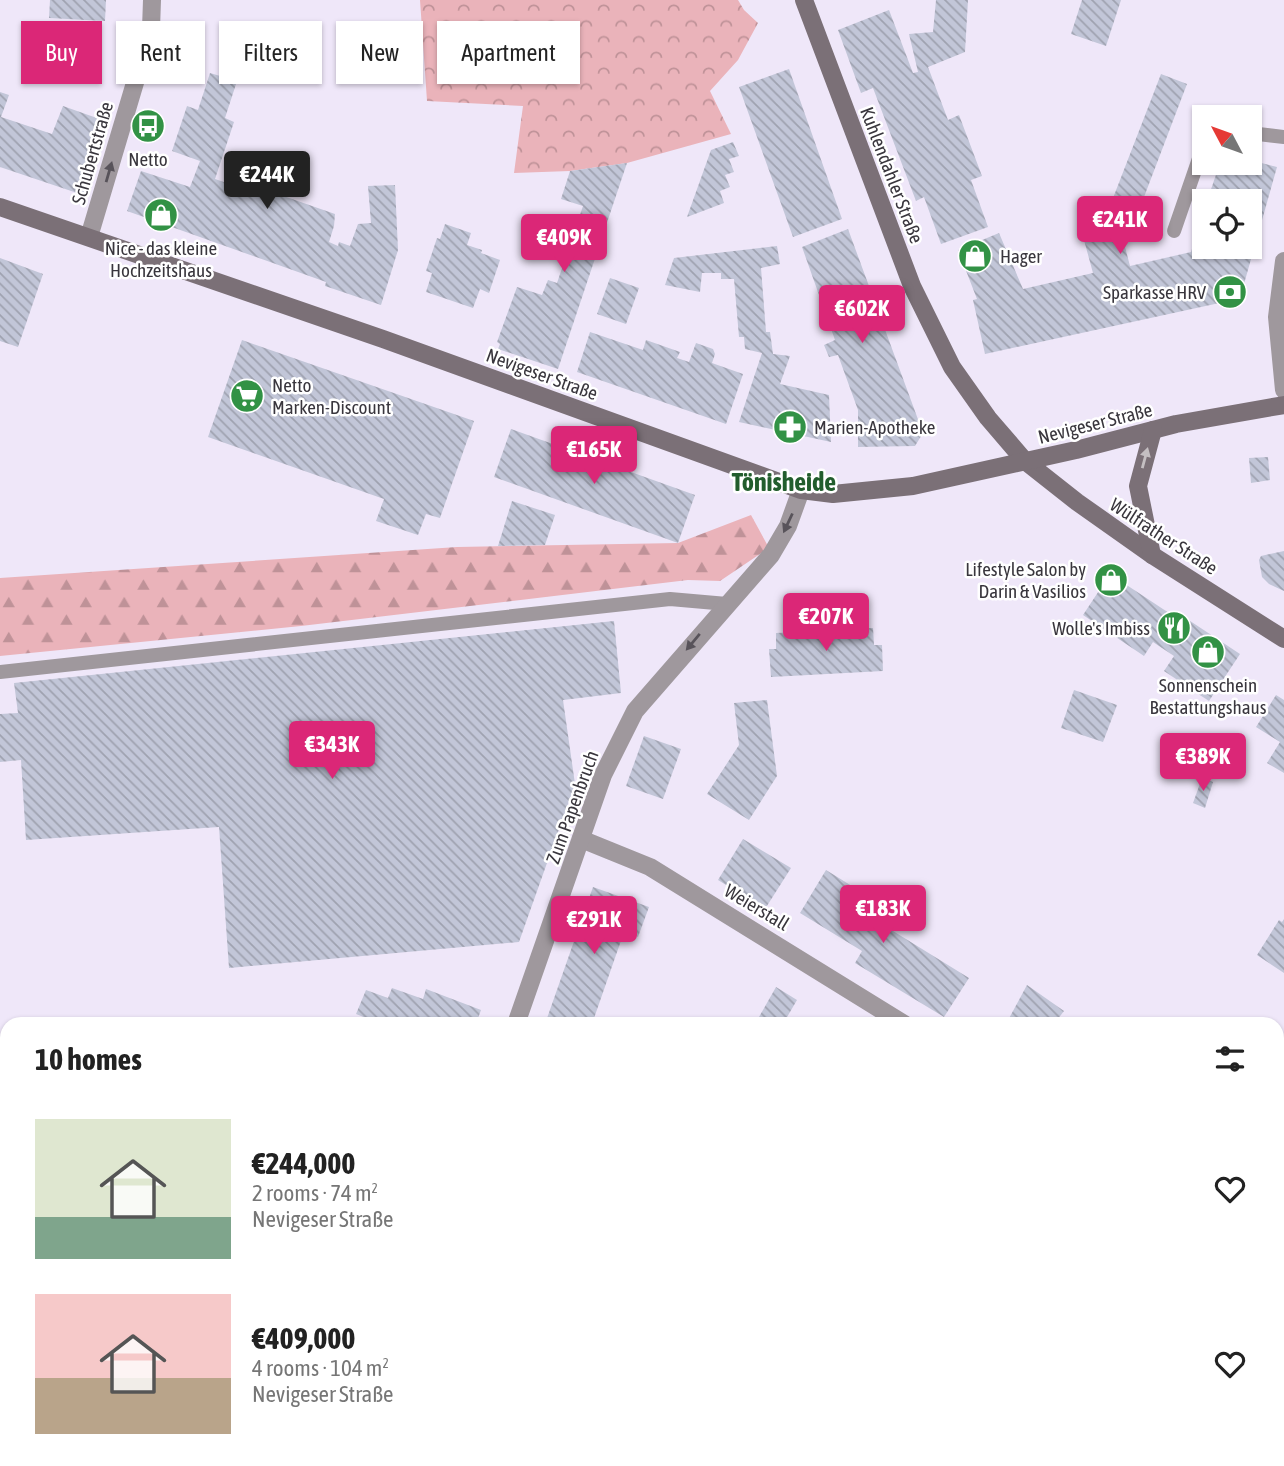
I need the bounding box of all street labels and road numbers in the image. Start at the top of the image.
street label: Schubertstraße [67,99,117,207]
street label: Kuhlendahler Straße [856,104,928,246]
street label: Nevigeser Straße [483,344,601,404]
street label: Nevigeser Straße [1036,398,1154,448]
street label: Wülfrather Straße [1106,493,1222,579]
street label: Zum Papenbruch [541,747,603,867]
street label: Weierstall [721,879,793,935]

